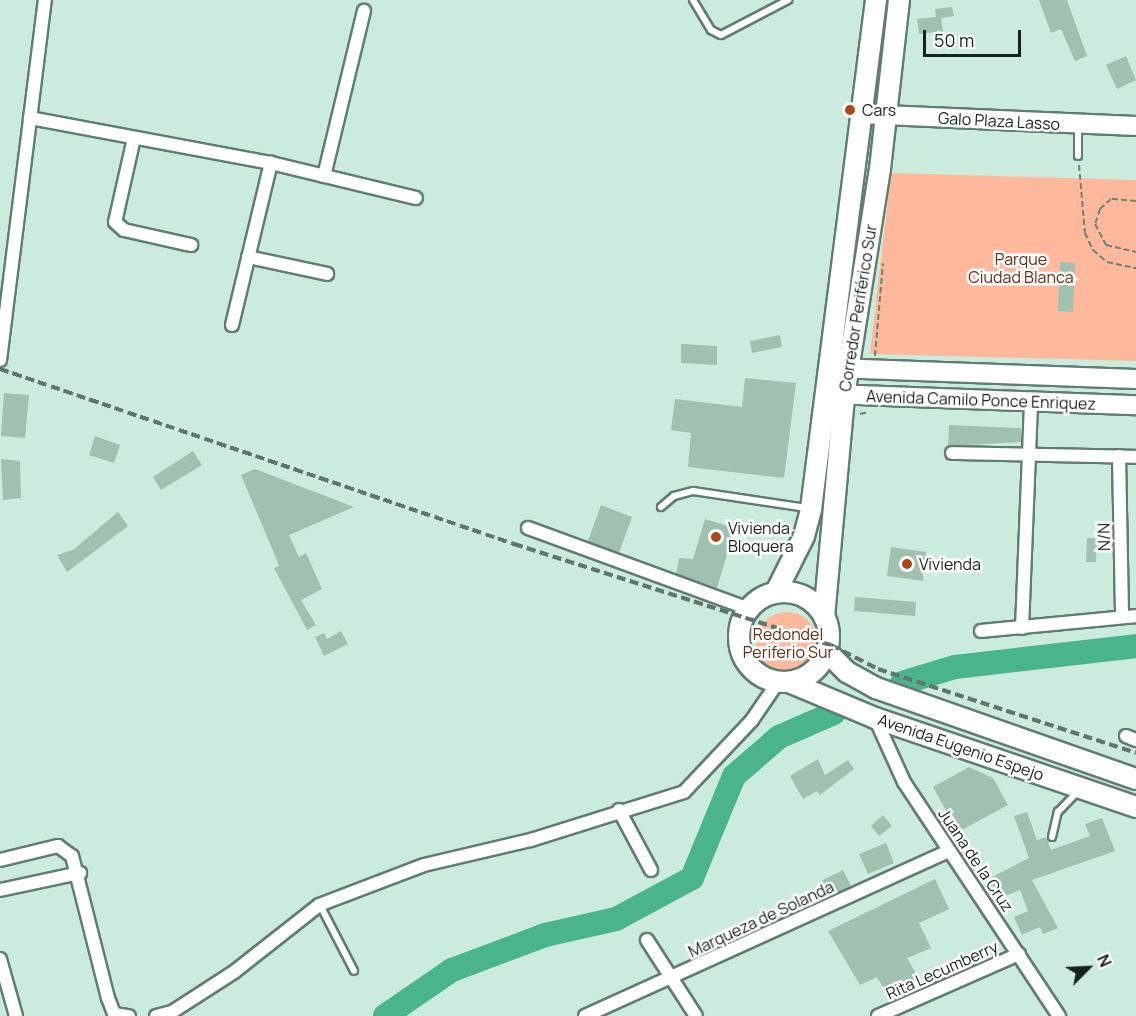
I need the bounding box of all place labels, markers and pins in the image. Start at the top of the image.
place label: Cars [862,100,896,120]
marker: Cars [843,103,857,117]
place label: Vivienda Bloquera [728,518,794,556]
marker: Vivienda Bloquera [709,530,723,544]
place label: Vivienda [919,554,981,574]
marker: Vivienda [900,557,914,571]

